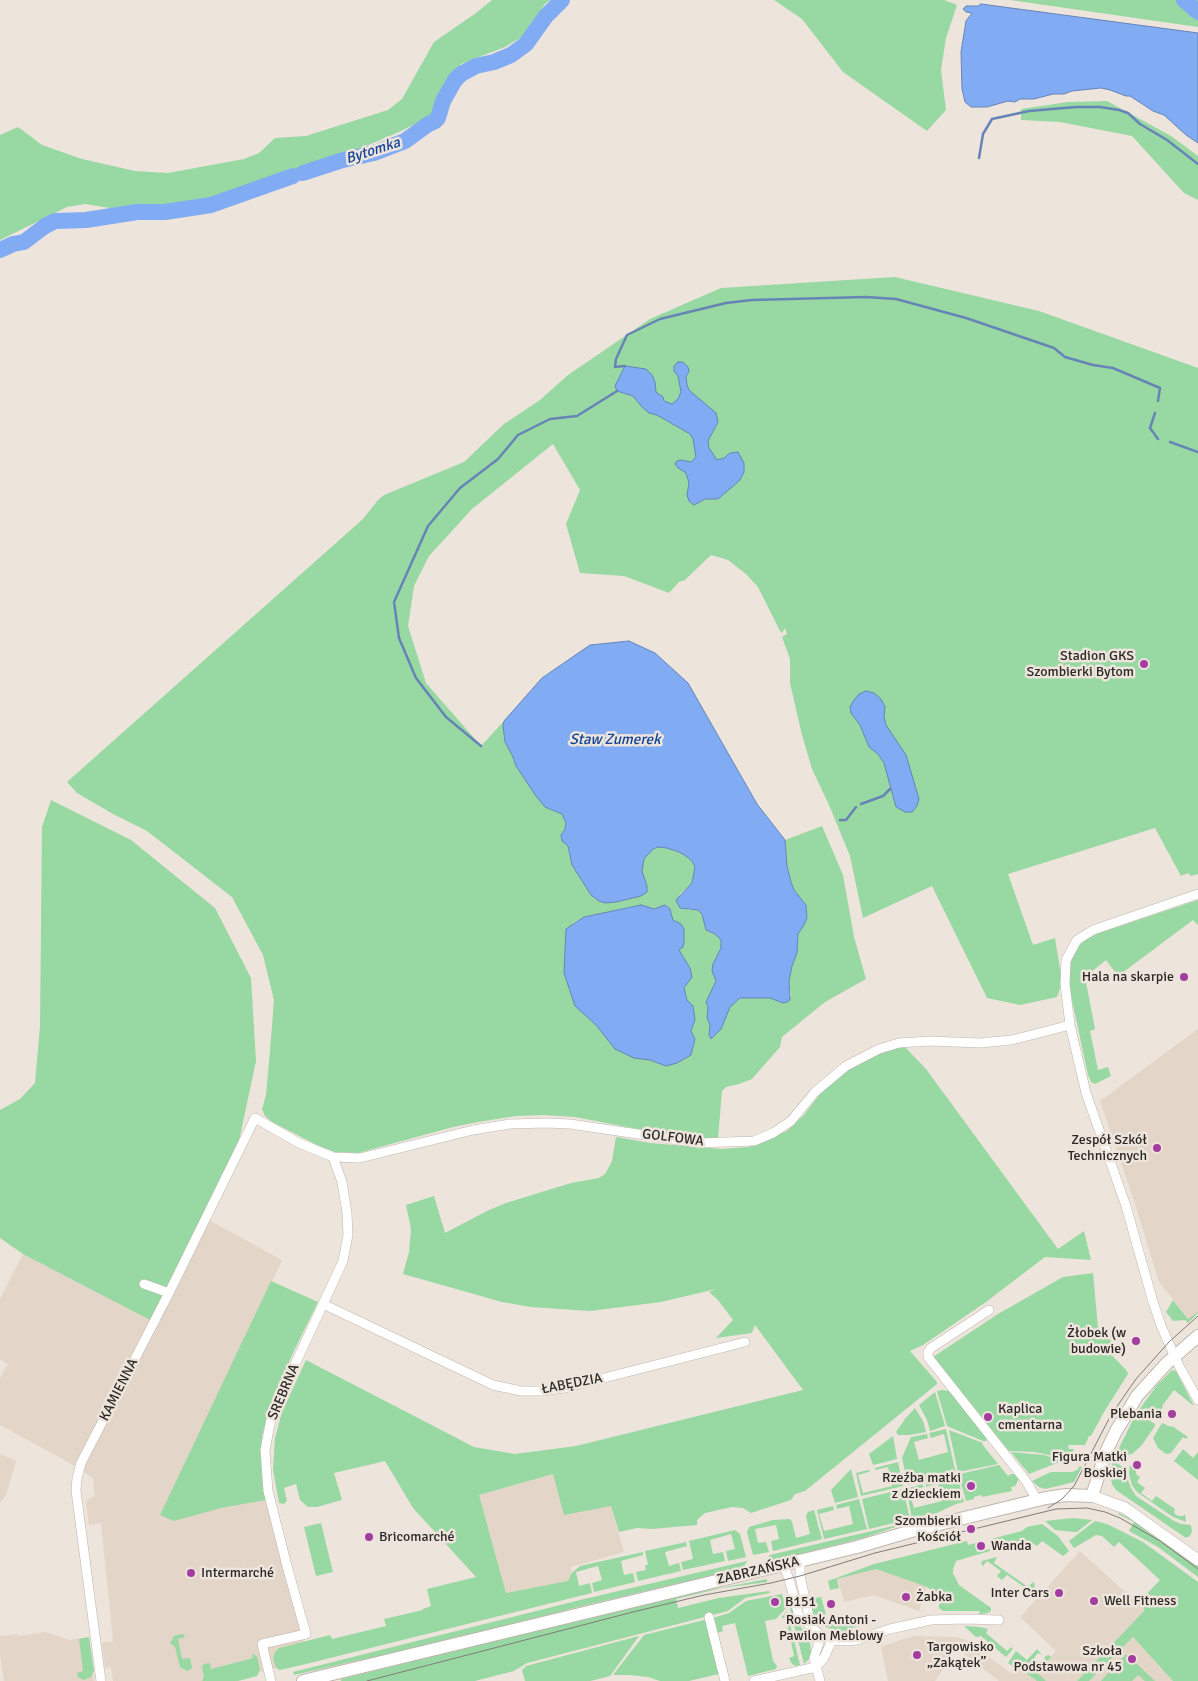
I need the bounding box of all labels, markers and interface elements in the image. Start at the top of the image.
water label: Bytomka [344,134,402,168]
place label: Stadion GKS Szombierki Bytom [1026,648,1134,680]
marker: Stadion GKS Szombierki Bytom [1138,658,1150,670]
water label: Staw Zumerek [569,731,661,749]
place label: Hala na skarpie [1082,969,1174,985]
marker: Hala na skarpie [1178,971,1190,983]
street label: GOLFOWA [641,1126,705,1150]
place label: Zespół Szkół Technicznych [1068,1132,1147,1164]
marker: Zespół Szkół Technicznych [1151,1142,1163,1154]
place label: Żłobek (w budowie) [1067,1325,1126,1358]
marker: Żłobek (w budowie) [1130,1335,1142,1347]
street label: KAMIENNA [96,1356,142,1424]
street label: SREBRNA [265,1362,303,1422]
street label: ŁABĘDZIA [540,1370,604,1398]
place label: Kaplica cmentarna [998,1401,1062,1434]
place label: Plebania [1110,1406,1162,1422]
marker: Plebania [1166,1408,1178,1420]
marker: Kaplica cmentarna [982,1411,994,1423]
place label: Figura Matki Boskiej [1052,1449,1127,1481]
marker: Figura Matki Boskiej [1131,1459,1143,1471]
place label: Rzeźba matki z dzieckiem [882,1470,961,1502]
marker: Rzeźba matki z dzieckiem [965,1480,977,1492]
place label: Szombierki Kościół [895,1513,961,1545]
marker: Szombierki Kościół [965,1523,977,1535]
place label: Bricomarché [379,1529,455,1545]
marker: Bricomarché [363,1531,375,1543]
place label: Wanda [991,1538,1032,1554]
marker: Wanda [975,1540,987,1552]
street label: ZABRZAŃSKA [715,1553,801,1589]
place label: Intermarché [201,1565,274,1581]
marker: Intermarché [185,1567,197,1579]
place label: Inter Cars [991,1585,1049,1601]
marker: Inter Cars [1053,1587,1065,1599]
place label: Żabka [916,1589,952,1605]
marker: Żabka [900,1591,912,1603]
place label: Well Fitness [1104,1593,1176,1609]
place label: B151 [785,1594,816,1610]
marker: Well Fitness [1088,1595,1100,1607]
marker: B151 [769,1596,781,1608]
marker: Rosiak Antoni - Pawilon Meblowy [825,1598,837,1610]
place label: Rosiak Antoni - Pawilon Meblowy [779,1612,883,1644]
place label: Targowisko „Zakątek” [927,1639,994,1671]
place label: Szkoła Podstawowa nr 45 [1014,1643,1122,1675]
marker: Targowisko „Zakątek” [911,1649,923,1661]
marker: Szkoła Podstawowa nr 45 [1126,1653,1138,1665]

